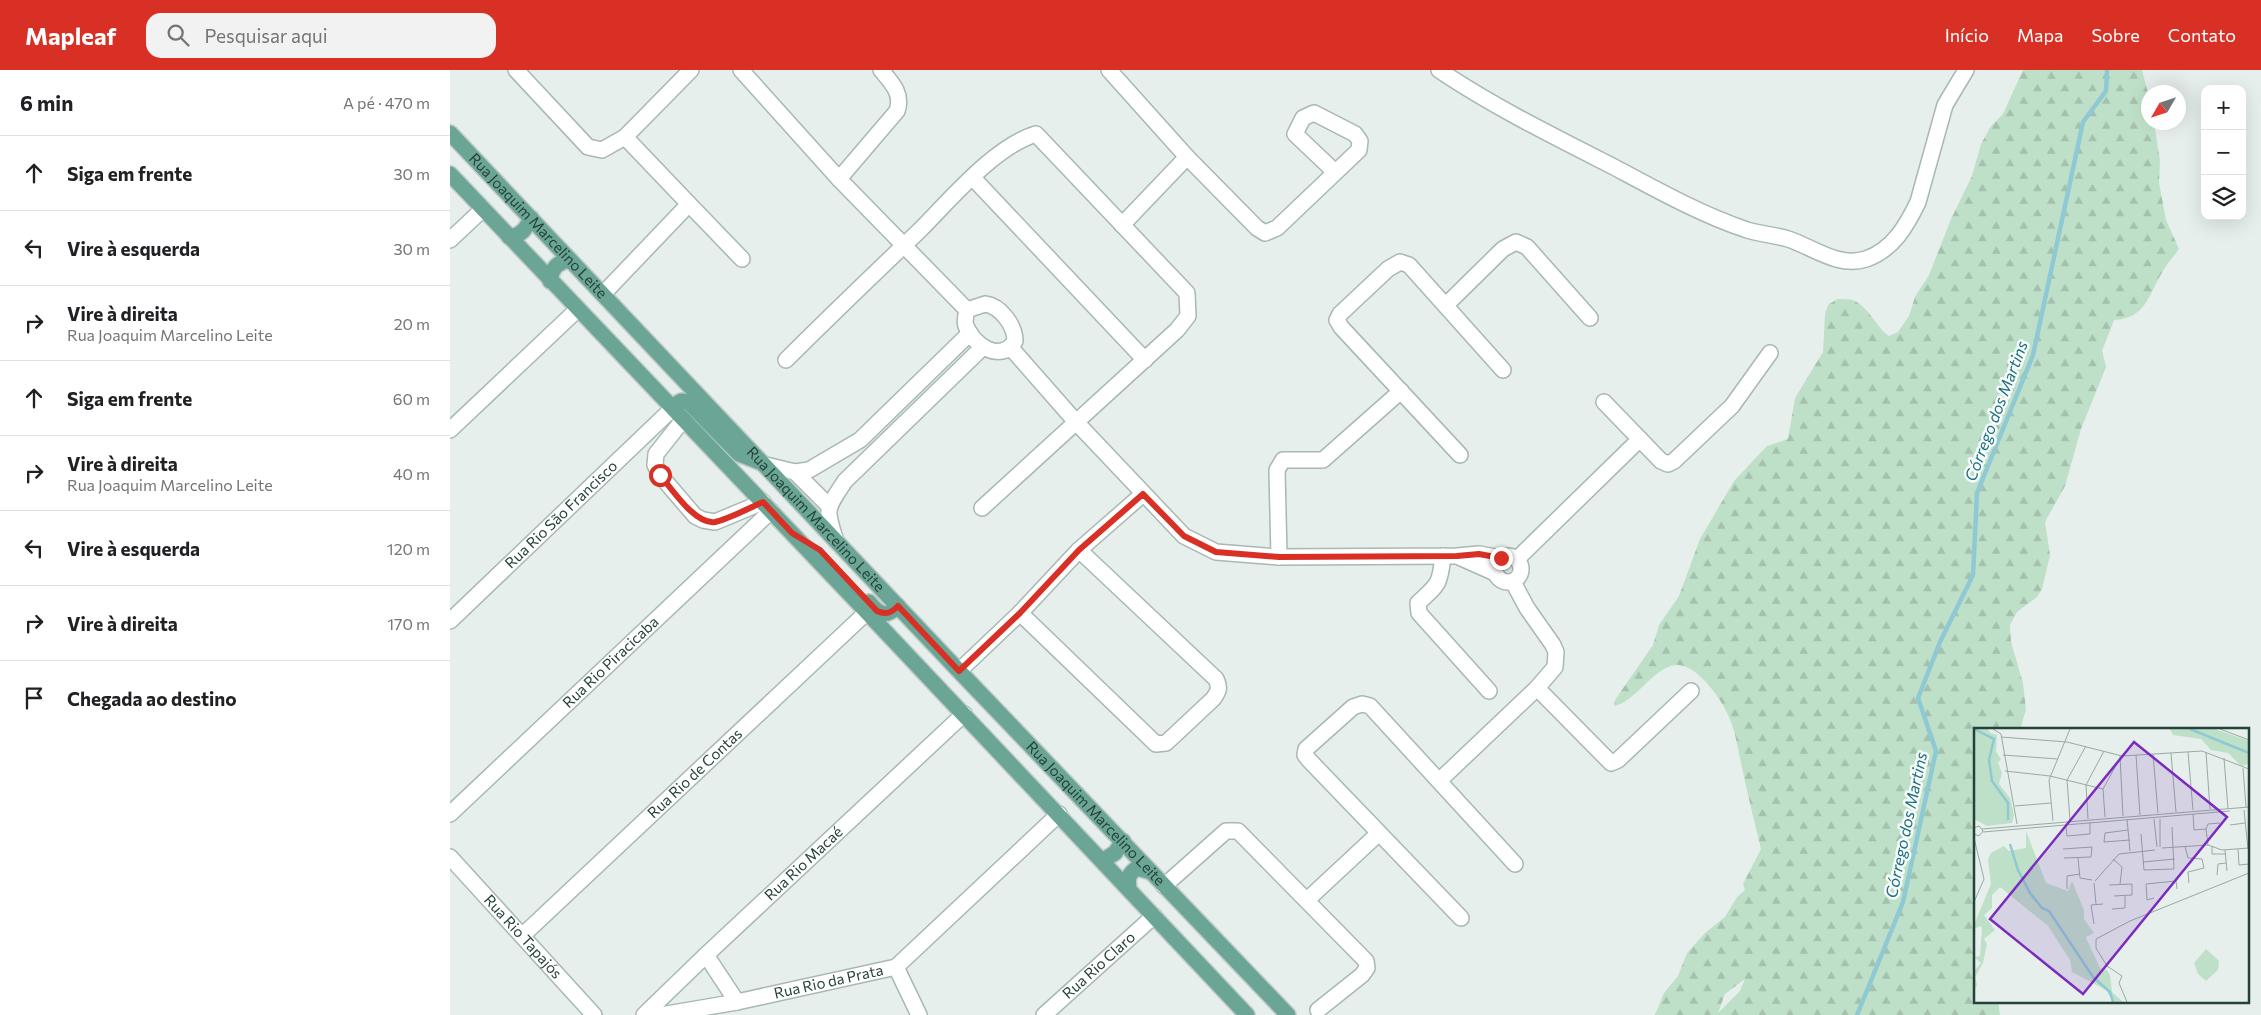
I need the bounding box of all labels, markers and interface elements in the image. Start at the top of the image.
search box [146,13,496,58]
text: Mapleaf [25,21,116,50]
icon: search [164,21,192,49]
text: Pesquisar aqui [204,24,328,47]
text: Início [1945,24,1989,46]
text: Mapa [2017,24,2063,46]
text: Sobre [2091,24,2140,46]
text: Contato [2168,24,2236,46]
north arrow [2141,85,2186,130]
map controls [2201,85,2246,220]
button: + [2201,85,2246,130]
text: 6 min [20,90,73,115]
text: A pé · 470 m [343,93,430,112]
button: − [2201,130,2246,175]
street label: Rua Joaquim Marcelino Leite [466,149,612,302]
icon: ahead [20,159,48,187]
text: Siga em frente [67,162,192,185]
text: 30 m [393,164,430,183]
button: layers [2201,175,2246,220]
icon: left [20,234,48,262]
text: Vire à esquerda [67,237,200,260]
text: 30 m [393,239,430,258]
text: Vire à direita [67,302,178,325]
icon: right [20,309,48,337]
text: 20 m [394,314,430,333]
text: Rua Joaquim Marcelino Leite [67,325,273,344]
water label: Córrego dos Martins [1960,338,2031,484]
icon: ahead [20,384,48,412]
text: Siga em frente [67,387,192,410]
text: 60 m [393,389,430,408]
street label: Rua Joaquim Marcelino Leite [744,443,889,595]
text: Vire à direita [67,452,178,475]
street label: Rua Rio São Francisco [501,456,621,572]
icon: right [20,459,48,487]
text: 40 m [393,464,430,483]
route start [649,464,672,487]
text: Rua Joaquim Marcelino Leite [67,475,273,494]
icon: left [20,534,48,562]
text: Vire à esquerda [67,537,200,560]
text: 120 m [387,539,430,558]
route end [1490,547,1513,570]
icon: right [20,609,48,637]
text: Vire à direita [67,612,178,635]
street label: Rua Rio Piracicaba [558,612,662,711]
text: 170 m [387,614,430,633]
icon: arrive [20,684,48,712]
text: Chegada ao destino [67,687,237,710]
street label: Rua Rio de Contas [643,724,745,821]
inset map [1974,728,2248,1002]
street label: Rua Joaquim Marcelino Leite [1023,737,1169,889]
water label: Córrego dos Martins [1881,750,1930,900]
street label: Rua Rio Macaé [760,822,846,904]
street label: Rua Rio Tapajós [481,890,566,982]
street label: Rua Rio Claro [1058,927,1138,1002]
street label: Rua Rio da Prata [772,960,885,1002]

